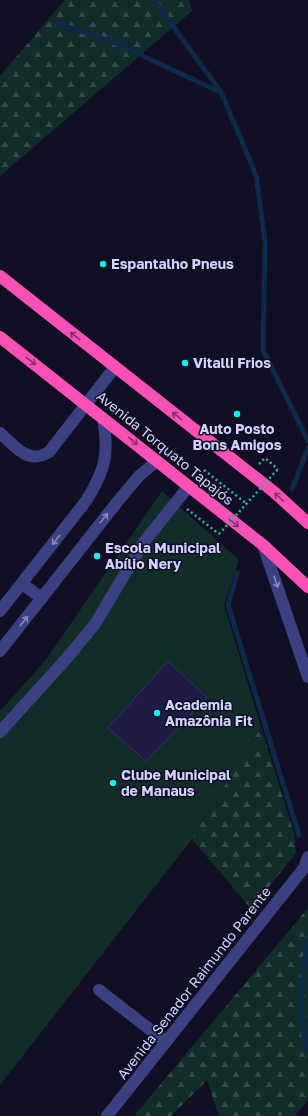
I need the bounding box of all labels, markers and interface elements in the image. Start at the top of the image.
place label: Espantalho Pneus [111,255,234,272]
marker: Espantalho Pneus [98,259,108,269]
one-way arrow [70,331,80,340]
place label: Vitalli Frios [193,354,271,371]
one-way arrow [25,357,36,365]
marker: Vitalli Frios [180,358,190,368]
street label: Avenida Torquato Tapajós [93,387,237,508]
marker: Auto Posto Bons Amigos [232,409,242,419]
one-way arrow [172,412,183,420]
place label: Auto Posto Bons Amigos [193,420,282,453]
one-way arrow [128,437,138,446]
one-way arrow [274,492,284,502]
one-way arrow [100,513,109,524]
one-way arrow [229,518,240,527]
one-way arrow [52,534,60,545]
place label: Escola Municipal Abílio Nery [105,539,221,572]
marker: Escola Municipal Abílio Nery [92,551,102,561]
one-way arrow [272,575,280,587]
one-way arrow [20,615,28,626]
place label: Academia Amazônia Fit [165,696,253,729]
marker: Academia Amazônia Fit [152,708,162,718]
place label: Clube Municipal de Manaus [121,766,231,799]
marker: Clube Municipal de Manaus [108,778,118,788]
street label: Avenida Senador Raimundo Parente [113,883,274,1082]

